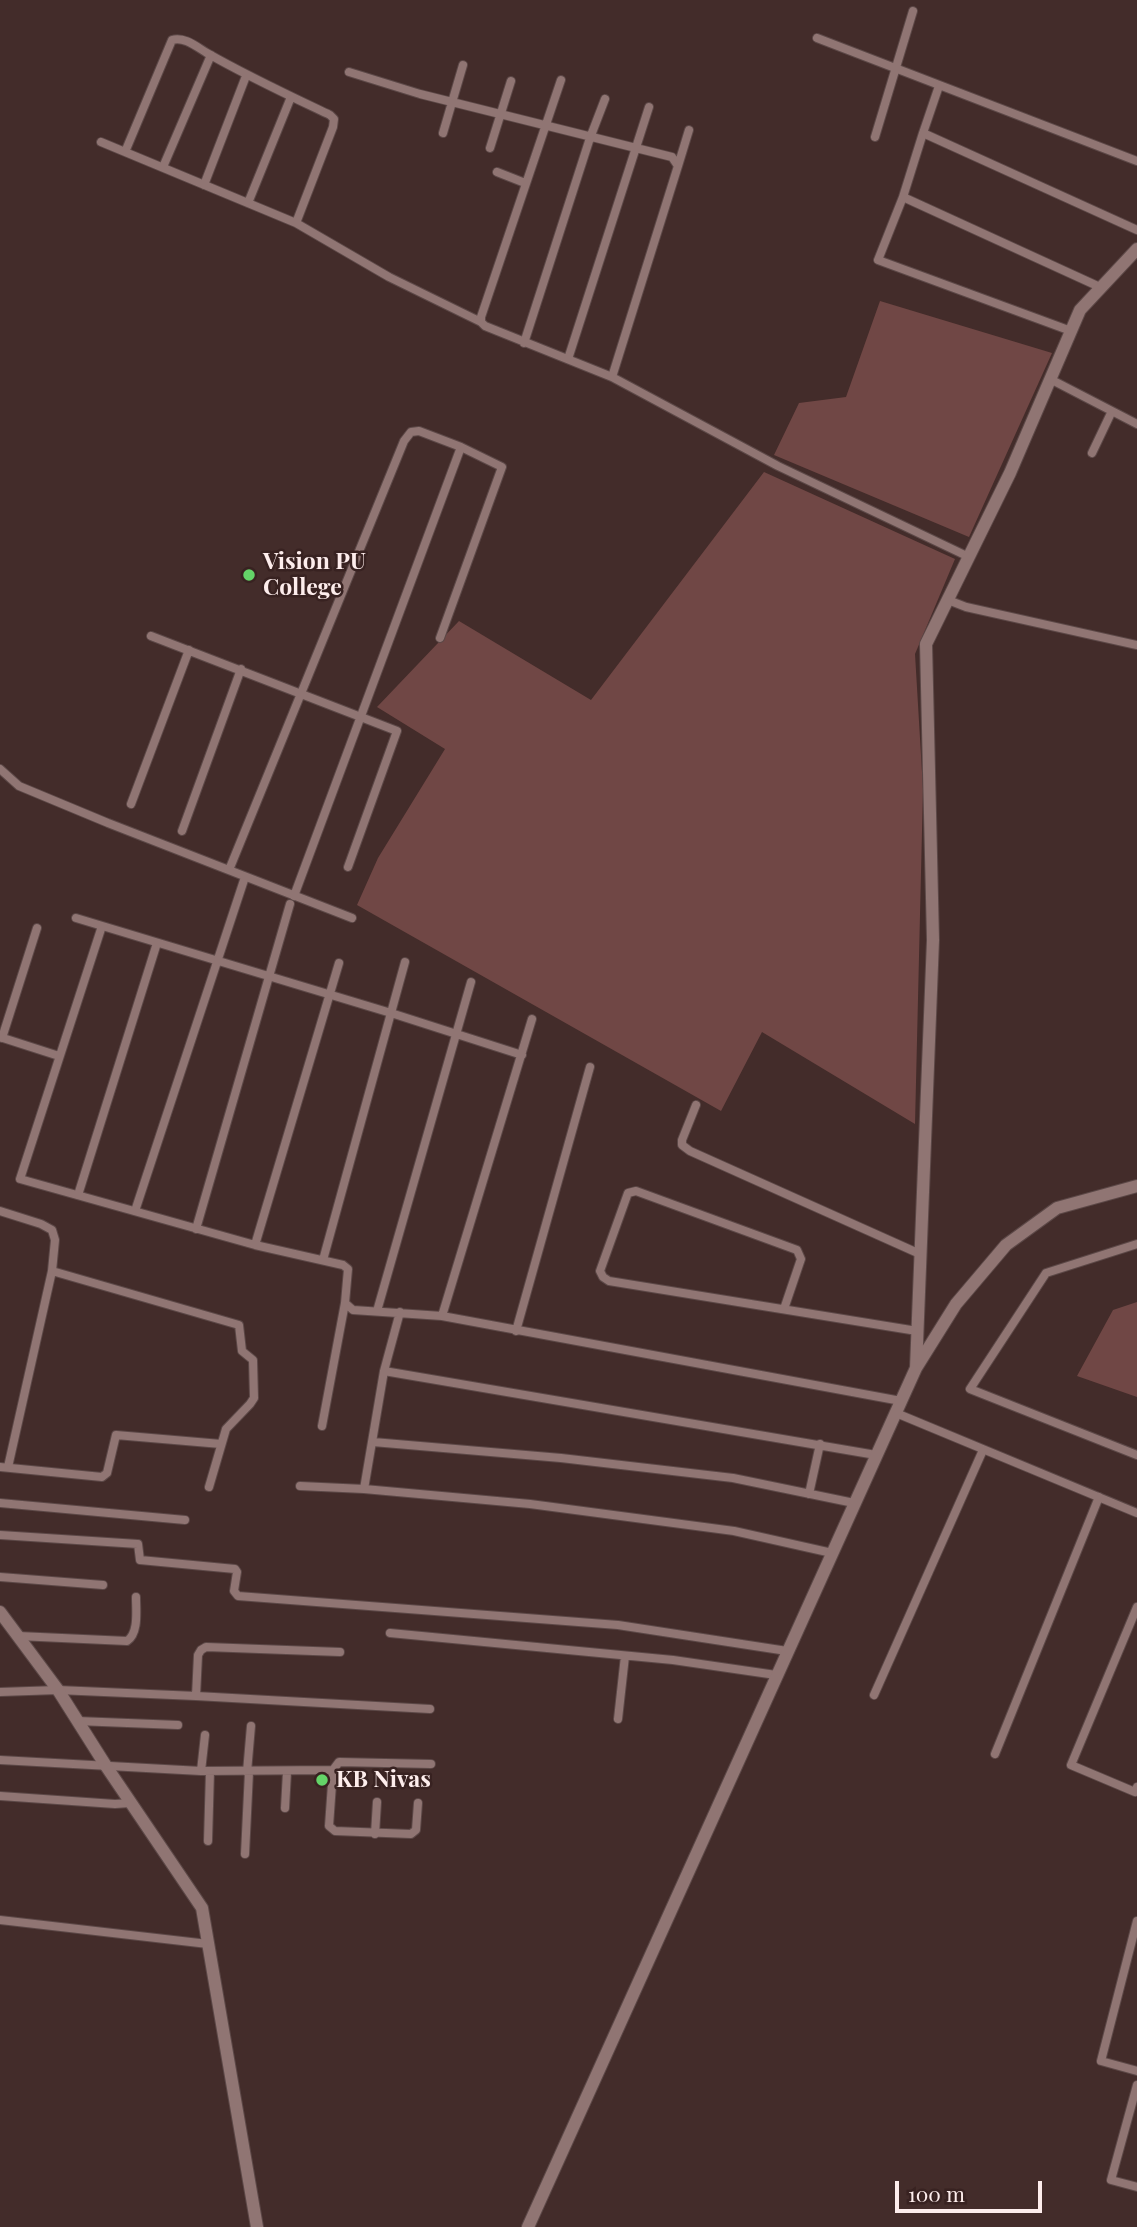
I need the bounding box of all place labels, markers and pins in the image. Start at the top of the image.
place label: Vision PU College [263,548,366,602]
marker: Vision PU College [241,567,257,583]
place label: KB Nivas [336,1766,431,1794]
marker: KB Nivas [314,1772,330,1788]

